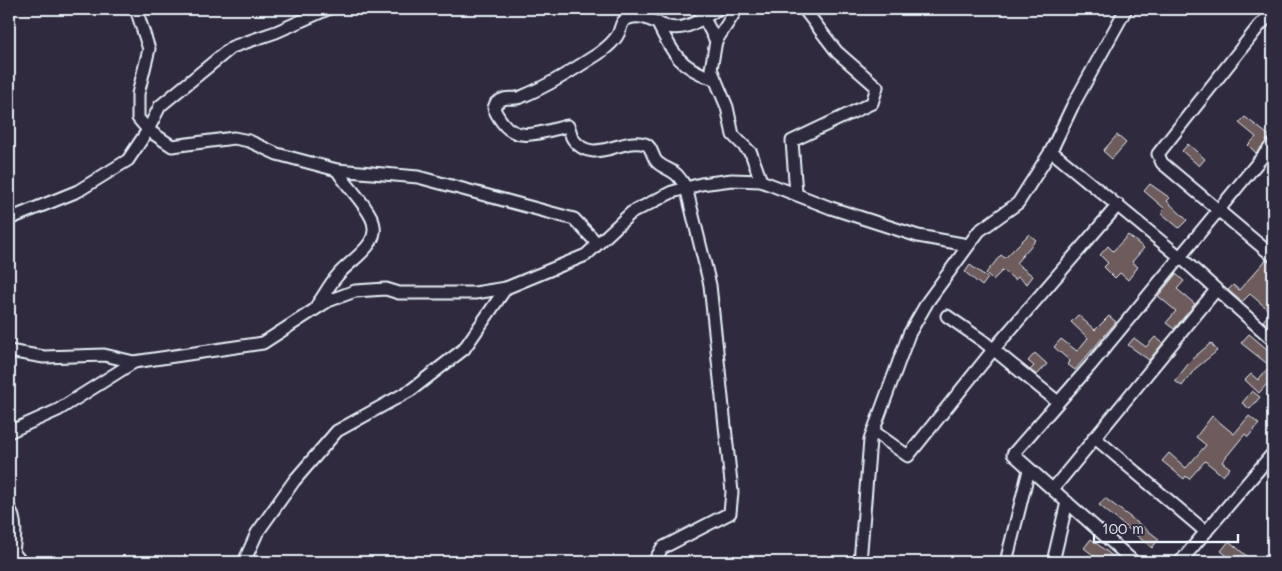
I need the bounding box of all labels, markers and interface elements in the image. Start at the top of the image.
scale bar [1094,511,1238,543]
text: 100 m [1102,518,1144,538]

